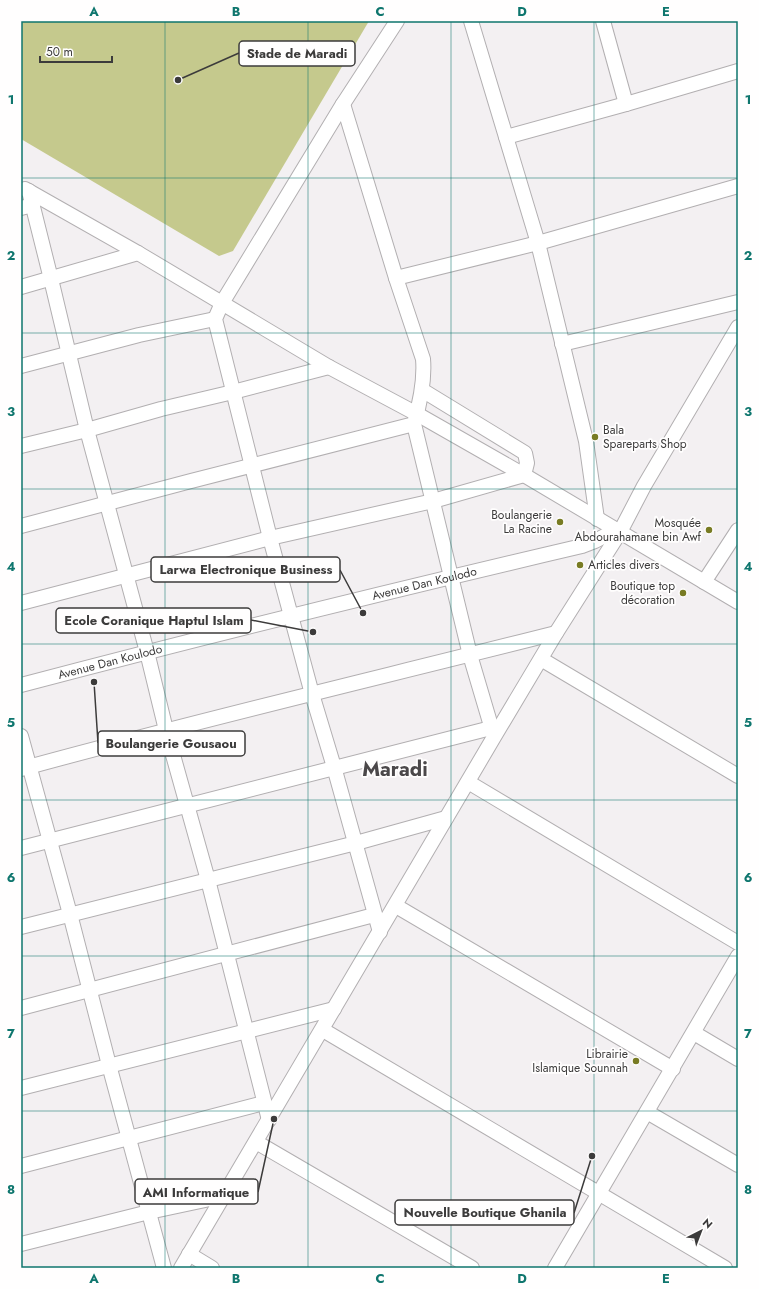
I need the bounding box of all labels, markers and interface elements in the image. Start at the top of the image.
text: A [88,2,99,21]
text: B [232,2,241,21]
text: C [375,2,385,21]
text: D [517,2,527,21]
text: E [662,2,670,21]
scale bar [40,38,112,64]
callout: Stade de Maradi [239,41,355,66]
text: 50 m [46,43,73,61]
text: Stade de Maradi [247,44,347,63]
text: 1 [8,90,14,109]
text: 1 [745,90,751,109]
text: 2 [7,246,15,265]
text: 2 [744,246,752,265]
text: 3 [7,402,15,421]
text: 3 [744,402,752,421]
place label: Bala Spareparts Shop [603,421,687,453]
marker: Bala Spareparts Shop [590,432,600,442]
place label: Boulangerie La Racine [491,506,552,538]
place label: Mosquée Abdourahamane bin Awf [575,514,702,546]
marker: Boulangerie La Racine [555,517,565,527]
marker: Mosquée Abdourahamane bin Awf [704,525,714,535]
place label: Articles divers [588,556,660,574]
text: 4 [6,557,16,576]
callout: Larwa Electronique Business [151,557,340,582]
text: 4 [743,557,753,576]
text: Larwa Electronique Business [160,560,333,579]
marker: Articles divers [575,560,585,570]
street label: Avenue Dan Koulodo [370,562,479,605]
place label: Boutique top décoration [610,577,675,609]
marker: Boutique top décoration [678,588,688,598]
callout: Ecole Coranique Haptul Islam [56,608,251,633]
text: Ecole Coranique Haptul Islam [64,611,244,630]
street label: Avenue Dan Koulodo [56,640,164,684]
text: 5 [7,713,15,732]
text: 5 [744,713,752,732]
callout: Boulangerie Gousaou [98,731,245,756]
text: Boulangerie Gousaou [105,734,237,753]
district label: Maradi [362,755,428,784]
text: 6 [7,868,16,887]
text: 6 [744,868,753,887]
text: 7 [7,1024,15,1043]
text: 7 [744,1024,752,1043]
place label: Librairie Islamique Sounnah [532,1045,628,1077]
marker: Librairie Islamique Sounnah [631,1056,641,1066]
callout: AMI Informatique [135,1179,258,1204]
text: 8 [7,1180,15,1199]
text: 8 [744,1180,752,1199]
text: AMI Informatique [142,1183,250,1202]
callout: Nouvelle Boutique Ghanila [395,1200,574,1225]
text: Nouvelle Boutique Ghanila [404,1203,566,1222]
north arrow [681,1211,721,1251]
text: N [699,1215,716,1232]
text: A [88,1269,99,1288]
text: B [232,1269,241,1288]
text: C [375,1269,385,1288]
text: D [517,1269,527,1288]
text: E [662,1269,670,1288]

